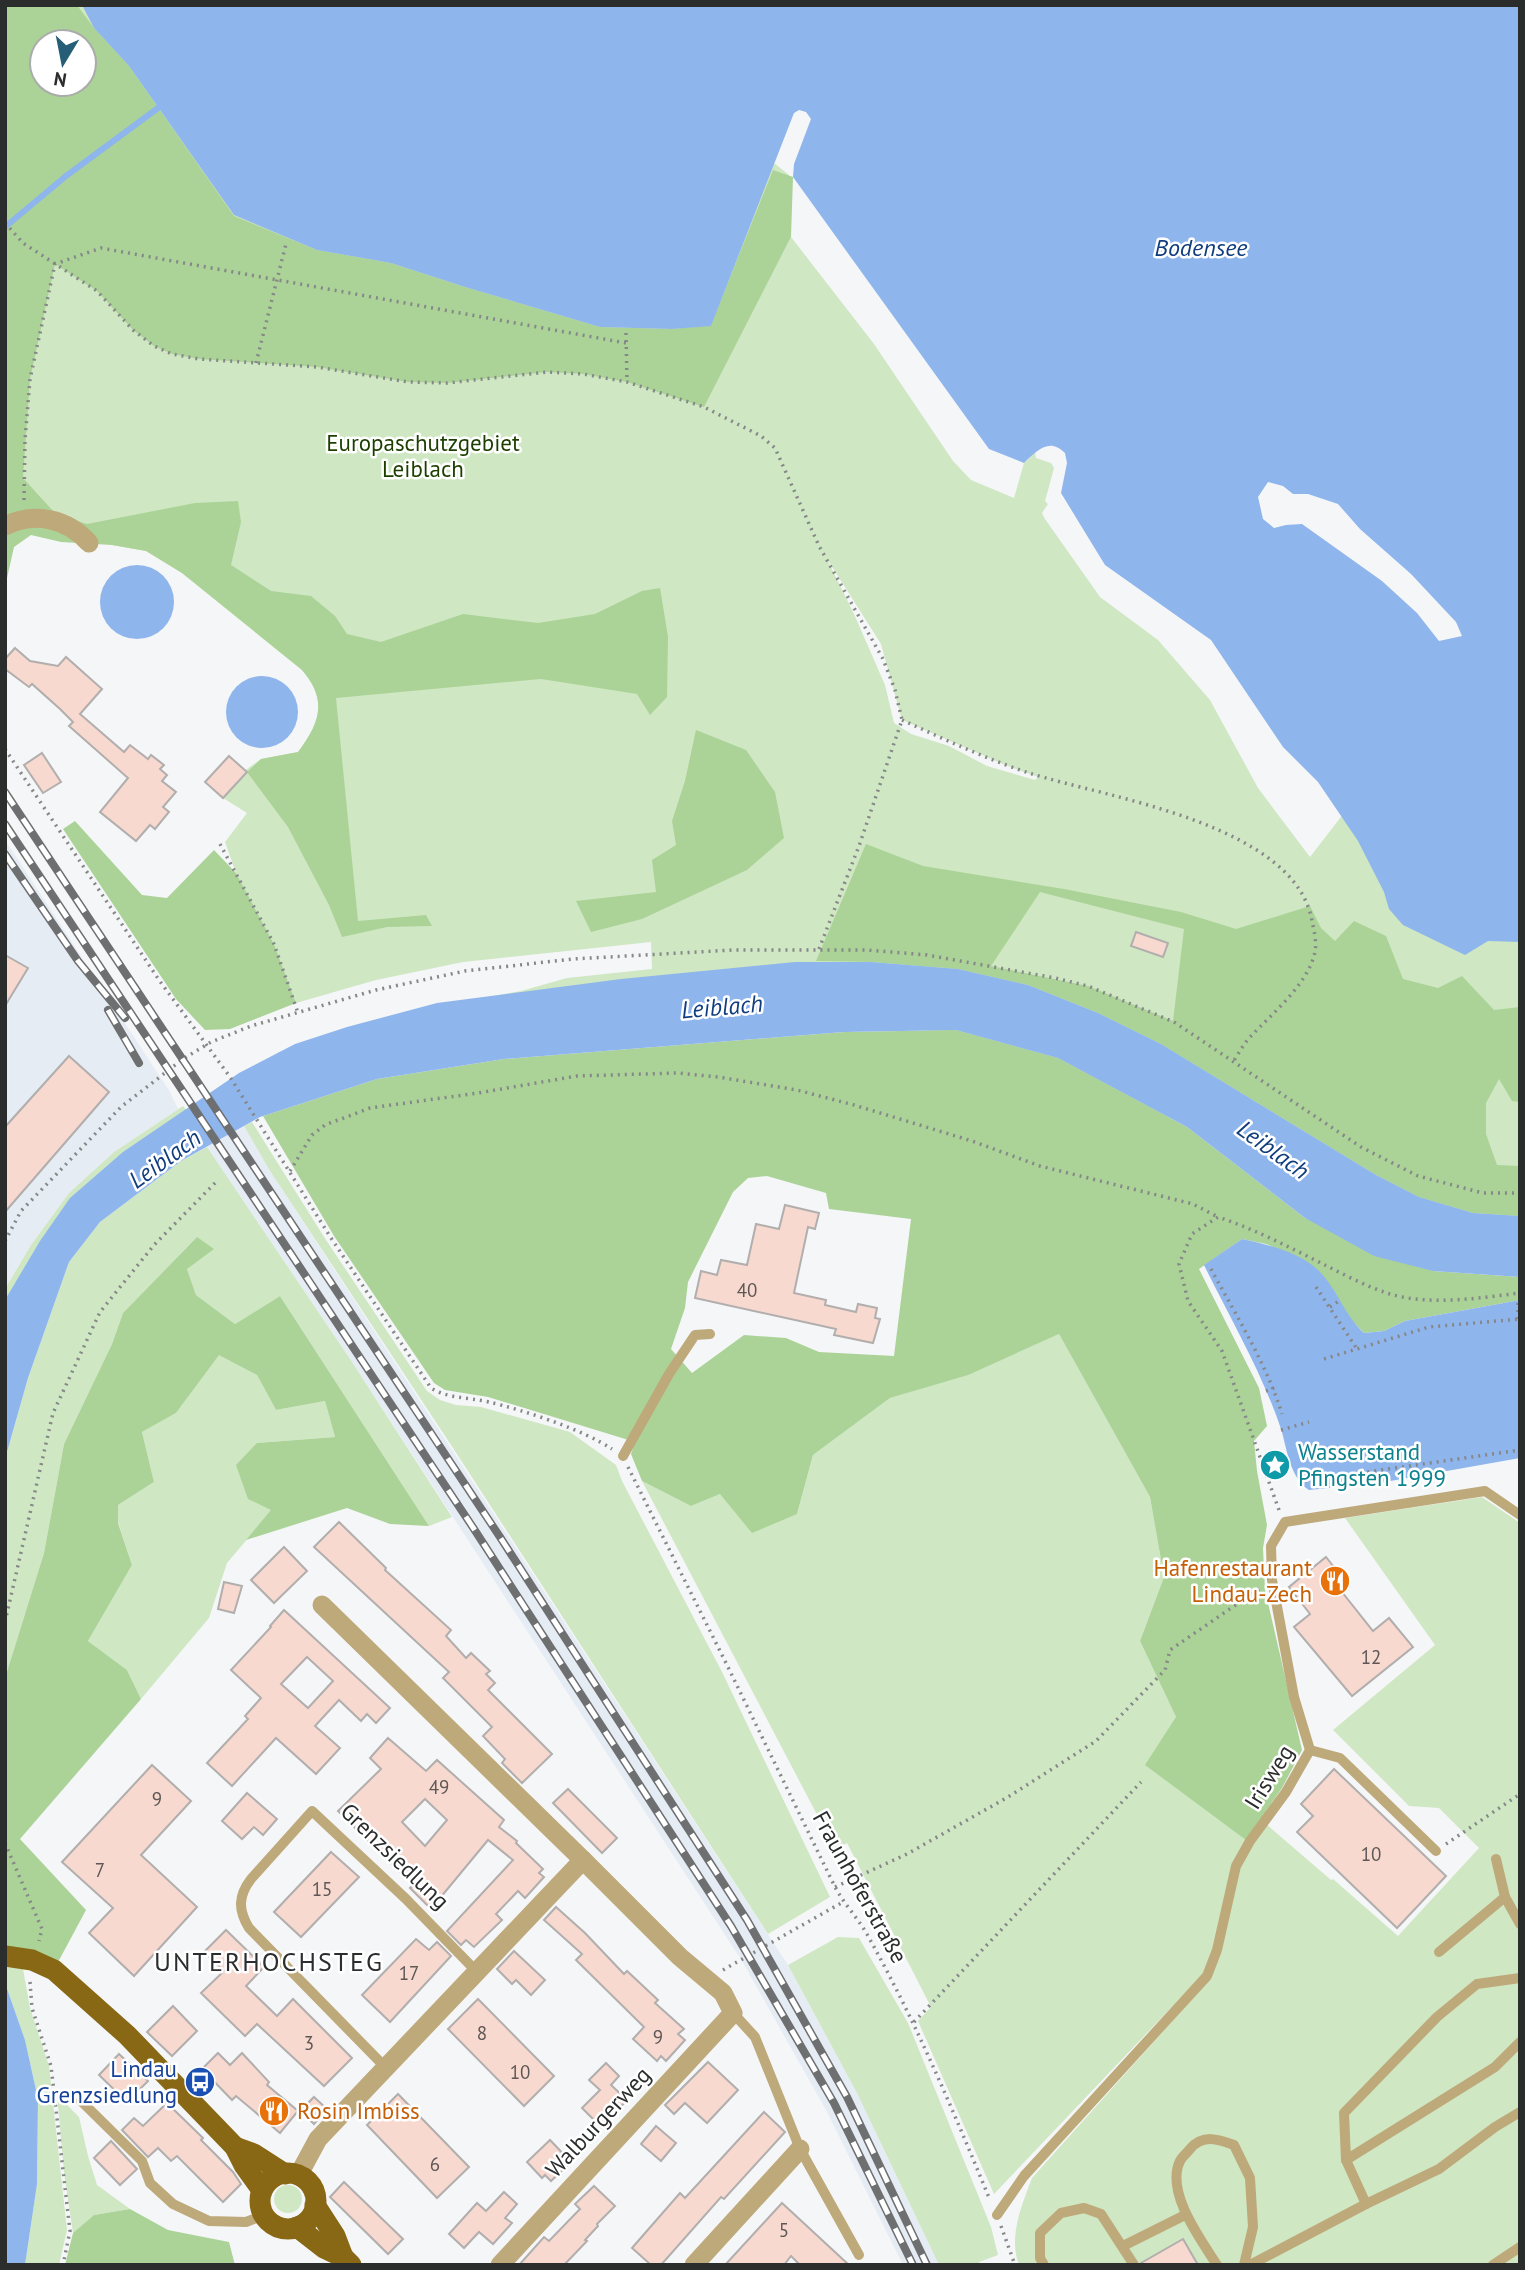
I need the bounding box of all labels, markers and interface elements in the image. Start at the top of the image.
north arrow [28,28,98,98]
text: N [52,67,68,93]
water label: Bodensee [1155,232,1247,263]
park label: Europaschutzgebiet Leiblach [326,428,520,483]
water label: Leiblach [680,987,764,1026]
water label: Leiblach [1231,1113,1315,1186]
water label: Leiblach [123,1122,207,1195]
house number: 40 [737,1278,757,1302]
place label: Wasserstand Pfingsten 1999 [1298,1437,1446,1492]
place icon: Wasserstand Pfingsten 1999 [1258,1448,1292,1482]
place label: Hafenrestaurant Lindau-Zech [1153,1553,1312,1608]
restaurant icon: Hafenrestaurant Lindau-Zech [1318,1564,1352,1598]
house number: 12 [1361,1645,1381,1669]
street label: Irisweg [1238,1739,1300,1814]
house number: 49 [429,1775,449,1799]
house number: 9 [152,1787,162,1811]
street label: Grenzsiedlung [335,1796,456,1915]
street label: Fraunhoferstraße [807,1806,914,1968]
house number: 10 [1361,1842,1381,1866]
house number: 7 [95,1858,105,1882]
house number: 15 [312,1877,332,1901]
district label: UNTERHOCHSTEG [154,1945,384,1978]
house number: 17 [399,1961,419,1985]
house number: 8 [477,2021,487,2045]
house number: 9 [653,2025,663,2049]
house number: 3 [304,2031,314,2055]
place label: Lindau Grenzsiedlung [37,2054,177,2109]
house number: 10 [510,2060,530,2084]
street label: Walburgerweg [539,2060,656,2183]
bus stop icon: Lindau Grenzsiedlung [183,2065,217,2099]
restaurant icon: Rosin Imbiss [257,2094,291,2128]
place label: Rosin Imbiss [297,2096,420,2125]
house number: 6 [430,2152,440,2176]
house number: 5 [779,2218,789,2242]

